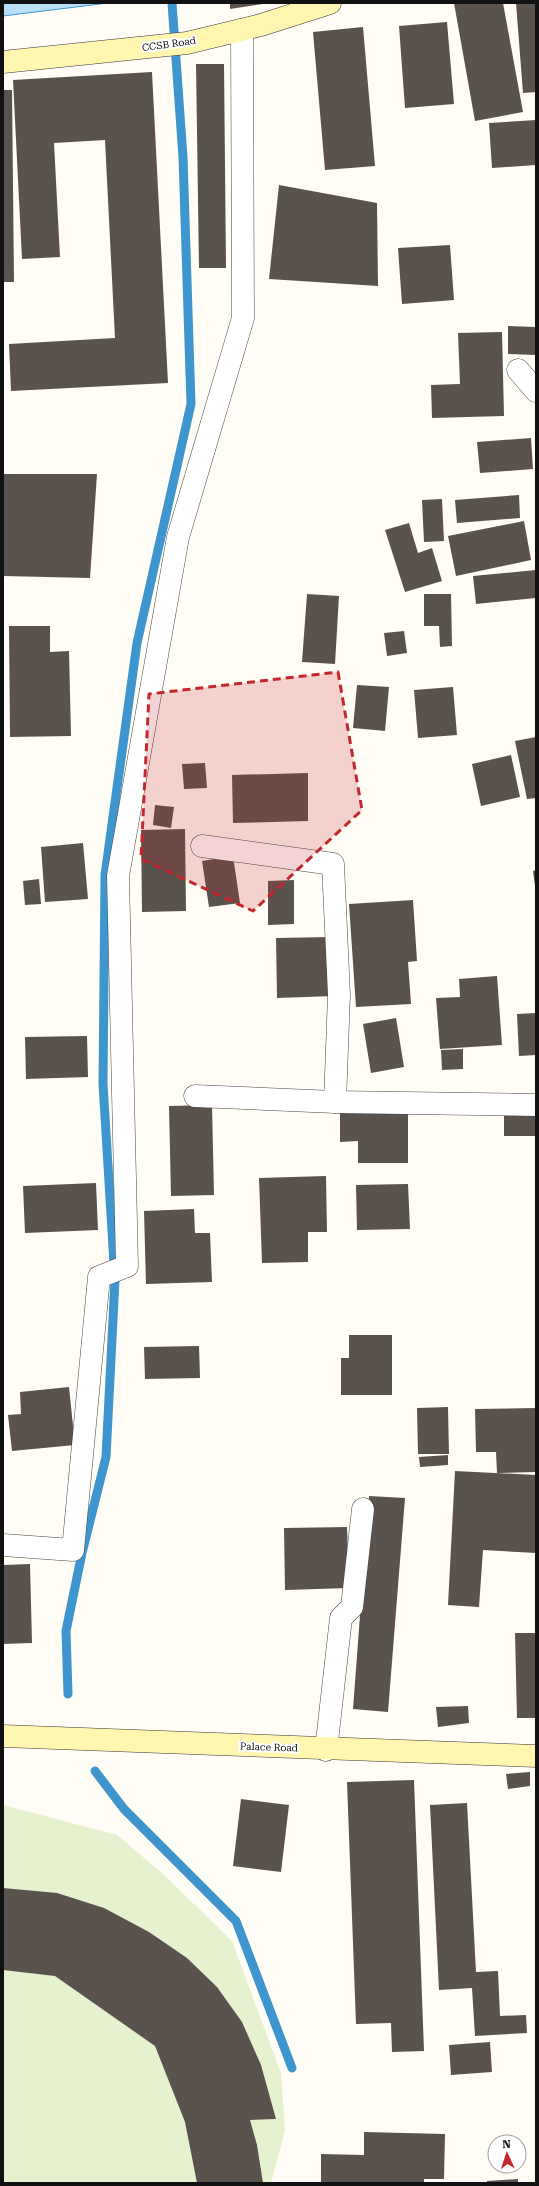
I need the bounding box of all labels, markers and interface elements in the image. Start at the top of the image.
street label: CCSB Road [141,35,197,53]
street label: Palace Road [240,1740,299,1754]
north arrow [487,2134,527,2174]
text: N [502,2138,512,2151]

